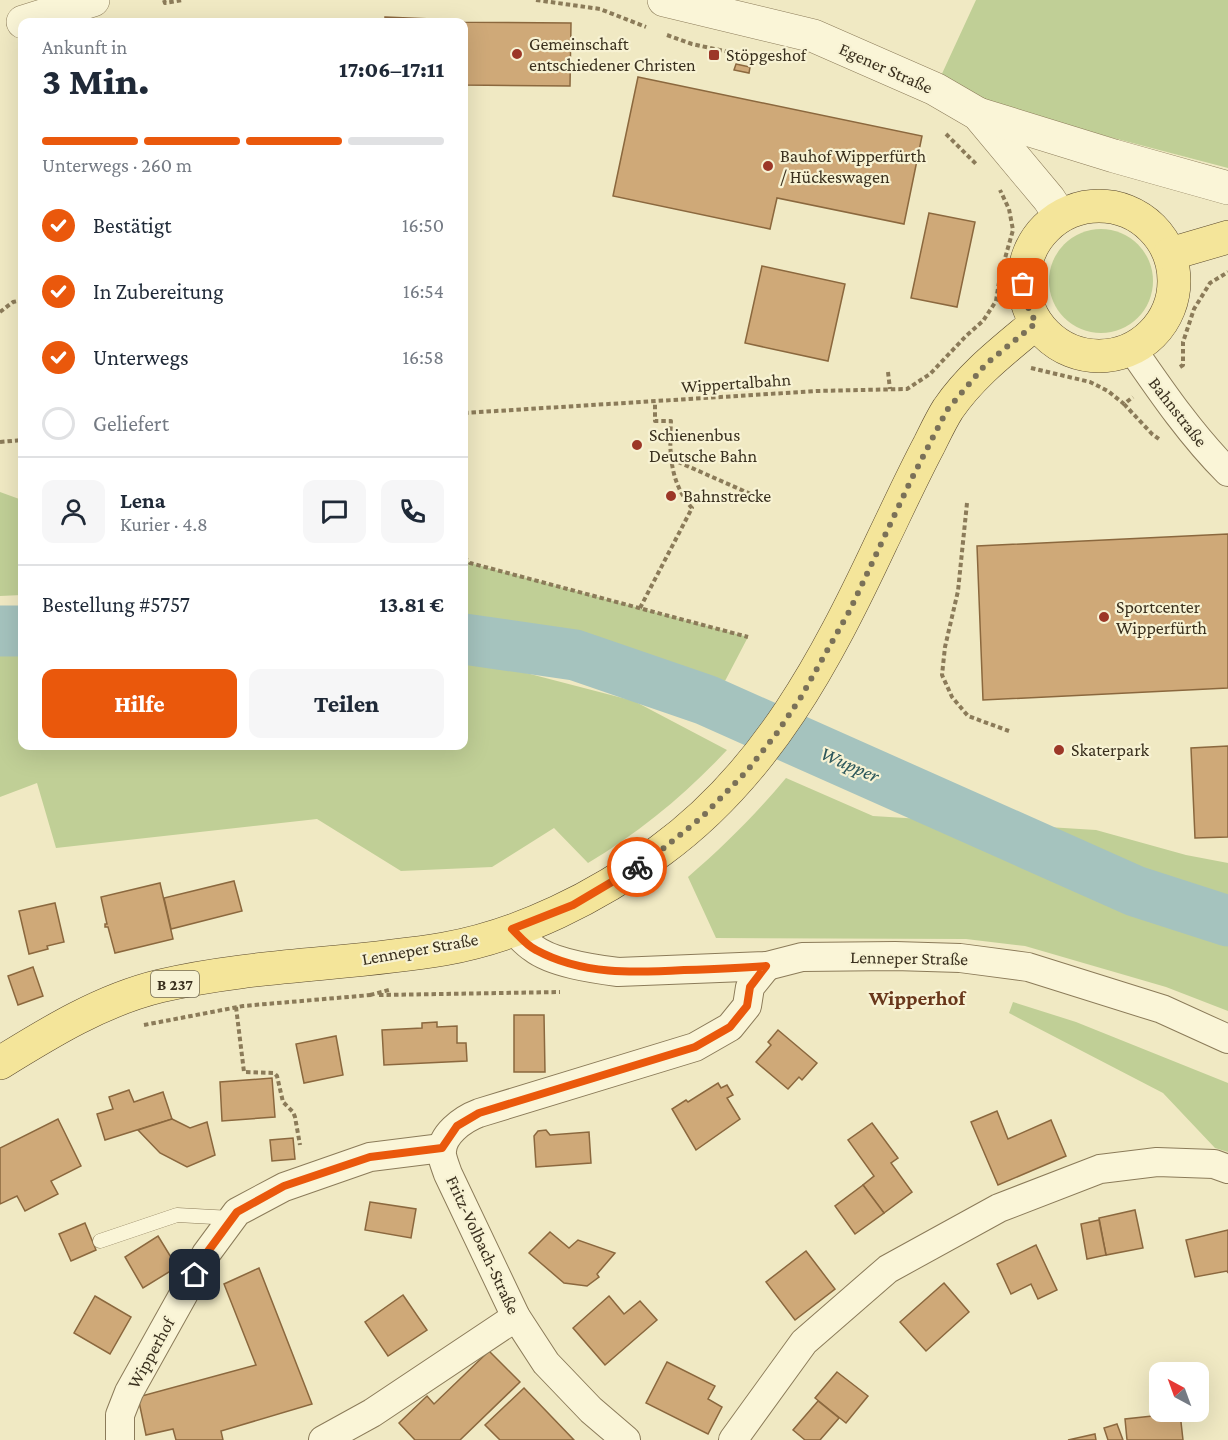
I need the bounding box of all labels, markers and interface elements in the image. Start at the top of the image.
place label: Gemeinschaft entschiedener Christen [529,34,696,75]
text: Ankunft in [42,36,127,58]
street label: Egener Straße [836,38,936,98]
place label: Stöpgeshof [726,45,808,65]
marker: Gemeinschaft entschiedener Christen [510,47,524,61]
marker: Stöpgeshof [707,48,721,62]
text: 17:06–17:11 [339,57,444,82]
text: 3 Min. [42,59,150,102]
place label: Bauhof Wipperfürth / Hückeswagen [780,146,926,187]
text: Unterwegs · 260 m [42,154,192,176]
marker: Bauhof Wipperfürth / Hückeswagen [761,159,775,173]
icon: check [42,209,75,242]
text: Bestätigt [93,213,172,238]
text: 16:50 [402,214,444,236]
pin [997,258,1048,309]
icon: bag [1006,267,1039,300]
icon: check [42,275,75,308]
text: In Zubereitung [93,279,224,304]
text: 16:54 [403,280,444,302]
icon: check [42,341,75,374]
text: Unterwegs [93,345,189,370]
text: 16:58 [402,346,444,368]
street label: Wippertalbahn [680,369,792,397]
street label: Bahnstraße [1145,373,1211,451]
text: Geliefert [93,411,169,436]
place label: Schienenbus Deutsche Bahn [649,425,757,466]
marker: Schienenbus Deutsche Bahn [630,438,644,452]
button: person [42,480,105,543]
button: chat [303,480,366,543]
button: phone [381,480,444,543]
place label: Bahnstrecke [683,486,771,506]
text: Lena [120,488,165,513]
marker: Bahnstrecke [664,489,678,503]
text: Kurier · 4.8 [120,513,208,535]
text: Bestellung #5757 [42,592,190,617]
text: 13.81 € [379,592,444,617]
place label: Sportcenter Wipperfürth [1116,597,1207,638]
marker: Sportcenter Wipperfürth [1097,610,1111,624]
button: Hilfe [42,669,237,738]
button: Teilen [249,669,444,738]
place label: Skaterpark [1071,740,1149,760]
water label: Wupper [817,741,884,788]
marker: Skaterpark [1052,743,1066,757]
courier [607,837,667,897]
icon: bike [621,851,654,884]
street label: Lenneper Straße [360,929,480,969]
street label: Lenneper Straße [850,947,968,969]
road number: B 237 [151,971,199,997]
district label: Wipperhof [868,986,966,1010]
street label: Fritz-Volbach-Straße [442,1173,524,1318]
pin [169,1249,220,1300]
icon: home [178,1258,211,1291]
street label: Wipperhof [123,1313,179,1392]
north arrow [1149,1362,1209,1422]
map controls [1149,1362,1209,1422]

